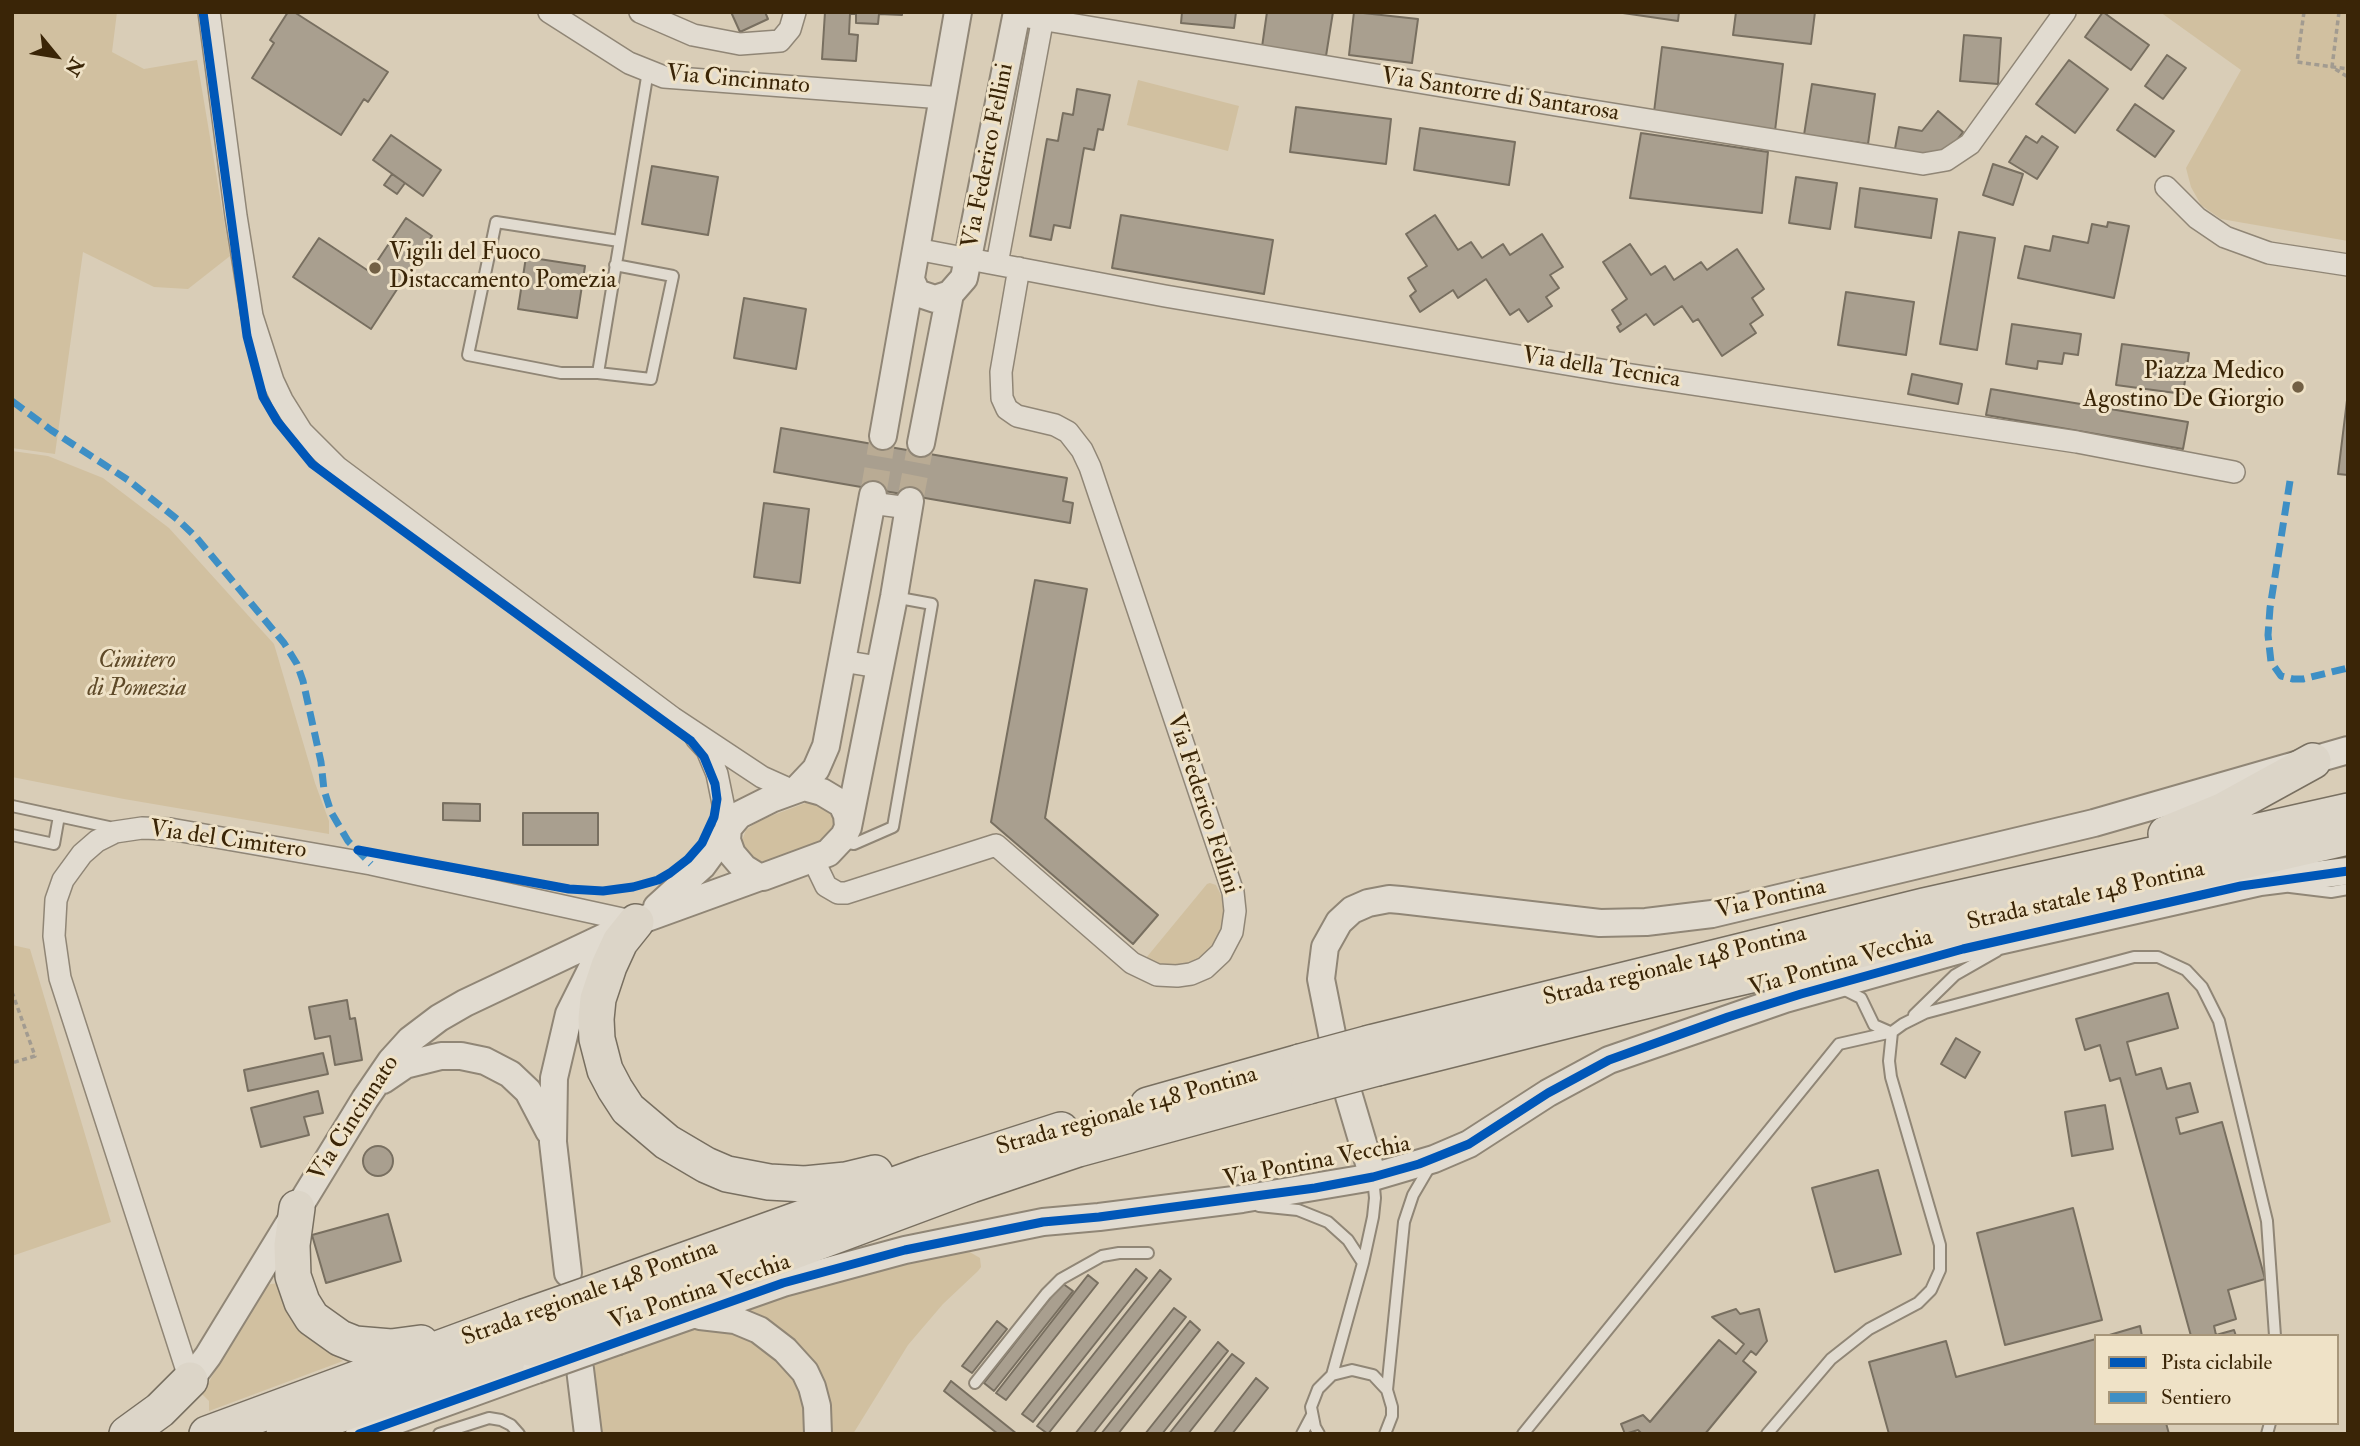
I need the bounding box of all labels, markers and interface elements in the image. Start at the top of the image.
north arrow [21,21,91,91]
text: N [60,53,89,80]
street label: Via Cincinnato [665,60,811,102]
street label: Via Federico Fellini [957,61,1021,251]
street label: Via Santorre di Santarosa [1379,63,1621,129]
place label: Vigili del Fuoco Distaccamento Pomezia [389,240,616,296]
marker: Vigili del Fuoco Distaccamento Pomezia [367,260,383,276]
street label: Via della Tecnica [1520,342,1682,396]
place label: Piazza Medico Agostino De Giorgio [2083,359,2284,415]
marker: Piazza Medico Agostino De Giorgio [2290,379,2306,395]
park label: Cimitero di Pomezia [87,648,187,704]
street label: Via Federico Fellini [1159,710,1245,898]
street label: Via del Cimitero [148,816,308,866]
street label: Strada statale 148 Pontina [1965,856,2207,938]
street label: Via Pontina [1713,873,1829,927]
street label: Strada regionale 148 Pontina [1541,920,1809,1014]
street label: Via Pontina Vecchia [1746,924,1936,1004]
street label: Via Cincinnato [304,1051,406,1187]
street label: Strada regionale 148 Pontina [993,1061,1261,1163]
street label: Via Pontina Vecchia [1221,1131,1413,1195]
street label: Strada regionale 148 Pontina [458,1234,722,1354]
street label: Via Pontina Vecchia [606,1248,794,1338]
legend [2094,1334,2339,1425]
text: Pista ciclabile [2161,1349,2272,1376]
text: Sentiero [2161,1384,2231,1411]

